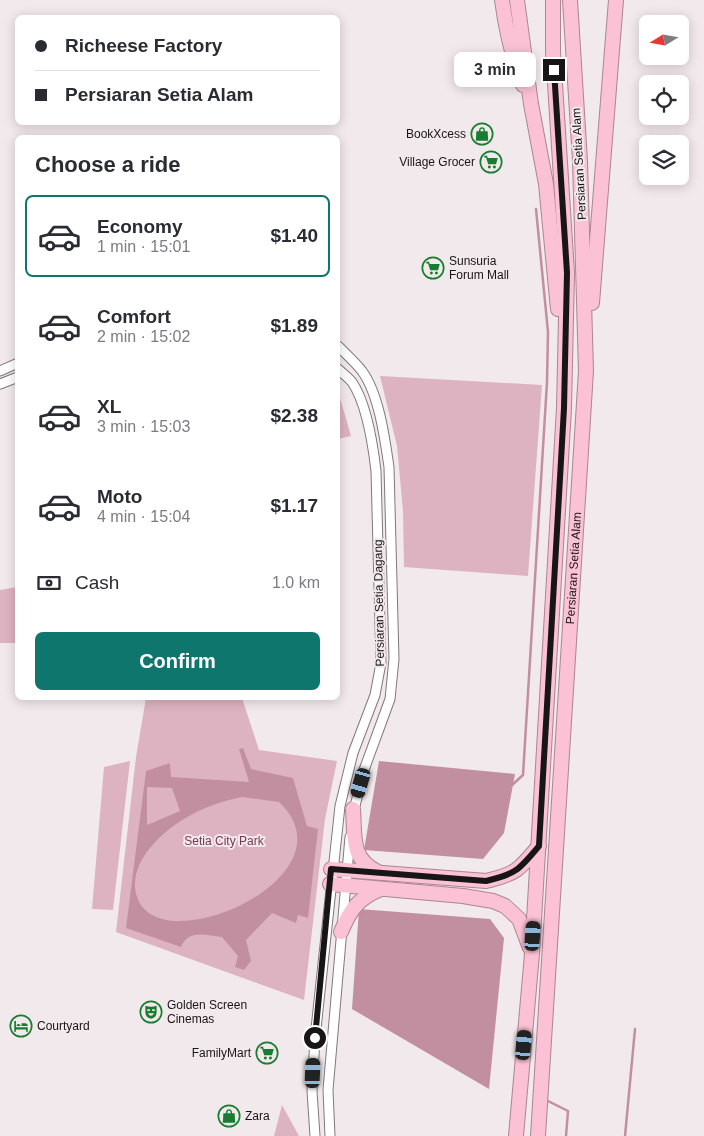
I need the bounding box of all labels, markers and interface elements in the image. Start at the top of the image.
north arrow [639,15,689,65]
map controls [639,15,689,185]
text: Richeese Factory [65,35,222,56]
callout: 3 min [454,52,536,88]
route end [543,59,565,81]
text: 3 min [474,61,516,78]
button: locate [639,75,689,125]
text: Persiaran Setia Alam [65,84,253,105]
street label: Persiaran Setia Alam [569,108,589,220]
shop icon: BookXcess [470,122,494,146]
place label: BookXcess [406,127,466,141]
button: layers [639,135,689,185]
supermarket icon: Village Grocer [479,150,503,174]
text: Choose a ride [35,152,180,177]
place label: Village Grocer [399,155,475,169]
icon: car [37,214,82,259]
text: Economy [97,216,183,237]
text: $1.40 [270,225,318,246]
text: 1 min · 15:01 [97,238,190,255]
place label: Sunsuria Forum Mall [449,254,509,282]
supermarket icon: Sunsuria Forum Mall [421,256,445,280]
icon: car [37,304,82,349]
text: Comfort [97,306,171,327]
text: $1.89 [270,315,318,336]
text: 2 min · 15:02 [97,328,190,345]
icon: car [37,394,82,439]
text: XL [97,396,121,417]
text: $2.38 [270,405,318,426]
text: 3 min · 15:03 [97,418,190,435]
icon: car [37,484,82,529]
text: Moto [97,486,142,507]
text: $1.17 [270,495,318,516]
text: 4 min · 15:04 [97,508,190,525]
street label: Persiaran Setia Alam [563,512,584,625]
street label: Persiaran Setia Dagang [371,539,387,667]
icon: cash [35,569,63,597]
text: Cash [75,572,119,593]
text: 1.0 km [272,574,320,591]
button: Confirm [35,632,320,690]
car [349,767,372,799]
park label: Setia City Park [184,834,265,848]
car [524,921,541,951]
place label: Golden Screen Cinemas [167,998,247,1026]
theatre icon: Golden Screen Cinemas [139,1000,163,1024]
hotel icon: Courtyard [9,1014,33,1038]
place label: Courtyard [37,1019,90,1033]
route start [304,1027,326,1049]
car [515,1029,532,1061]
supermarket icon: FamilyMart [255,1041,279,1065]
place label: FamilyMart [192,1046,252,1060]
car [304,1058,321,1088]
shop icon: Zara [217,1104,241,1128]
place label: Zara [245,1109,270,1123]

